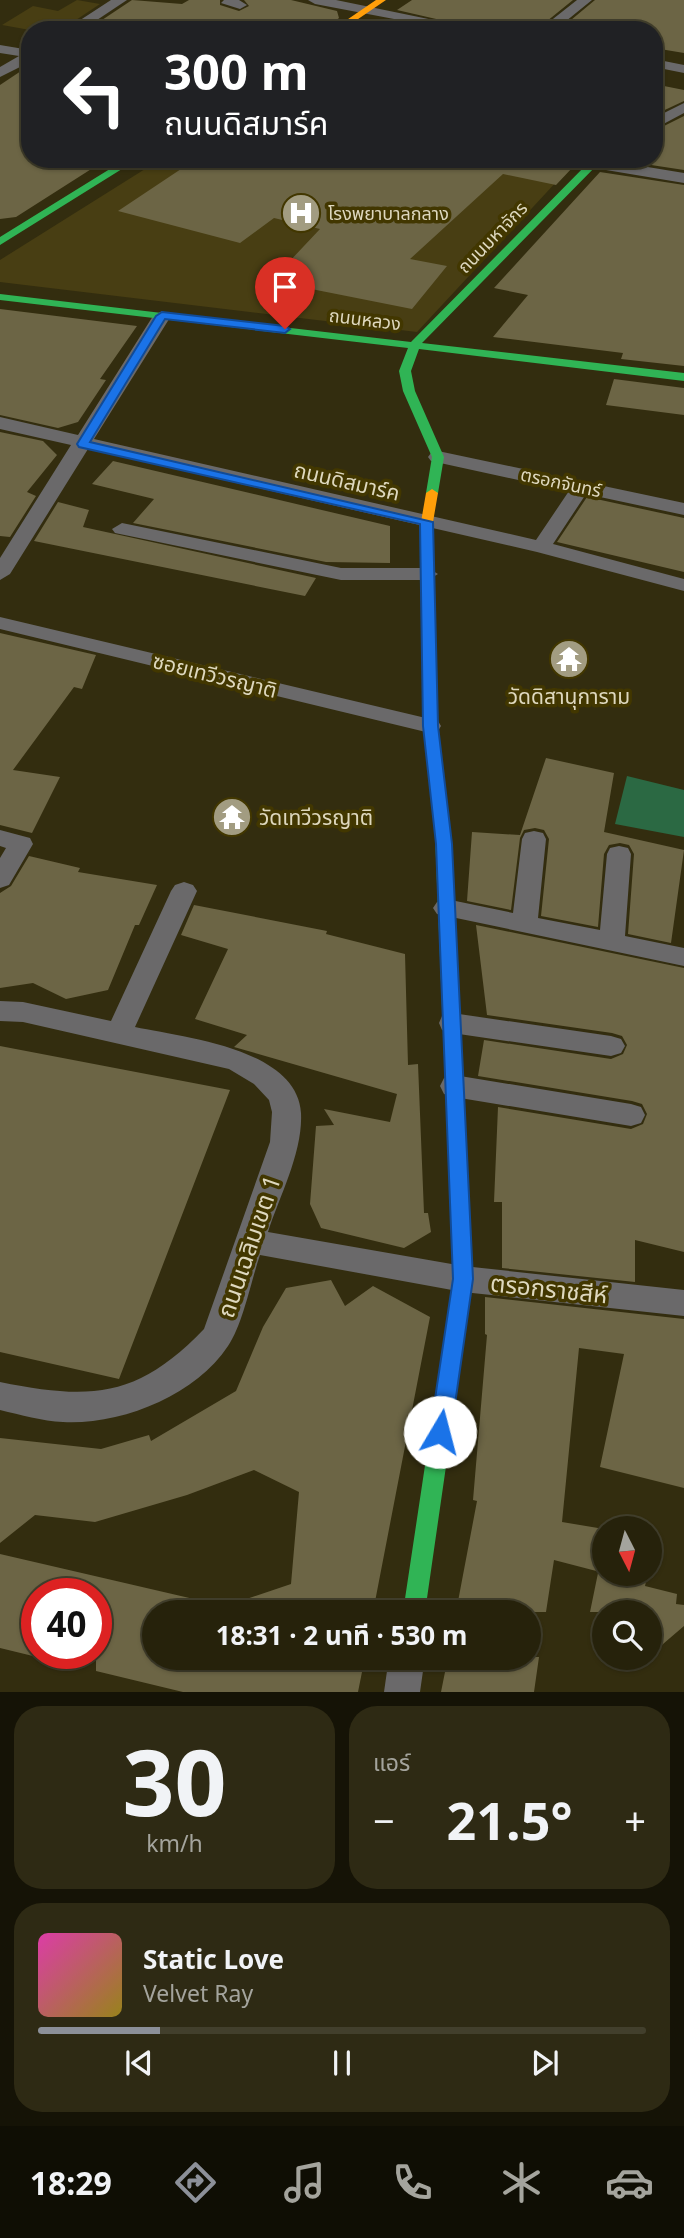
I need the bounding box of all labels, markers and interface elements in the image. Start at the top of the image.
text: 300 m [164,38,309,104]
icon: left [49,49,140,140]
text: ถนนดิสมาร์ค [164,101,328,144]
hospital icon: โรงพยาบาลกลาง [280,192,322,234]
street label: ถนนมหาจักร [452,196,532,278]
place label: โรงพยาบาลกลาง [328,201,449,225]
pin [255,257,315,329]
icon: arrive [266,268,304,306]
street label: ถนนหลวง [328,303,402,335]
street label: ถนนดิสมาร์ค [291,455,403,507]
street label: ตรอกจันทร์ [519,462,604,502]
temple icon: วัดดิสานุการาม [548,638,590,680]
street label: ซอยเทวีวรญาติ [150,646,280,704]
place label: วัดดิสานุการาม [508,682,630,710]
temple icon: วัดเทวีวรญาติ [211,796,253,838]
place label: วัดเทวีวรญาติ [259,803,373,831]
street label: ถนนเฉลิมเขต 1 [208,1170,288,1322]
street label: ตรอกราชสีห์ [489,1265,610,1311]
position arrow [403,1395,477,1469]
north arrow [592,1516,662,1586]
map controls [592,1516,662,1670]
speed limit sign: 40 [21,1578,112,1669]
button: search [592,1600,662,1670]
text: 18:31 · 2 นาที · 530 m [216,1617,467,1653]
text: 30 [122,1719,227,1843]
text: แอร์ [373,1746,410,1778]
text: 21.5° [447,1784,572,1855]
text: − [373,1794,395,1846]
text: + [624,1794,646,1846]
text: km/h [146,1827,203,1859]
text: Static Love [143,1941,284,1977]
text: Velvet Ray [143,1977,253,2009]
icon: previous [120,2044,158,2082]
icon: pause [323,2044,361,2082]
icon: next [526,2044,564,2082]
icon: directions [171,2158,220,2207]
icon: music [280,2158,329,2207]
icon: phone [388,2158,437,2207]
icon: climate [497,2158,546,2207]
icon: car [605,2158,654,2207]
text: 18:29 [30,2161,112,2204]

